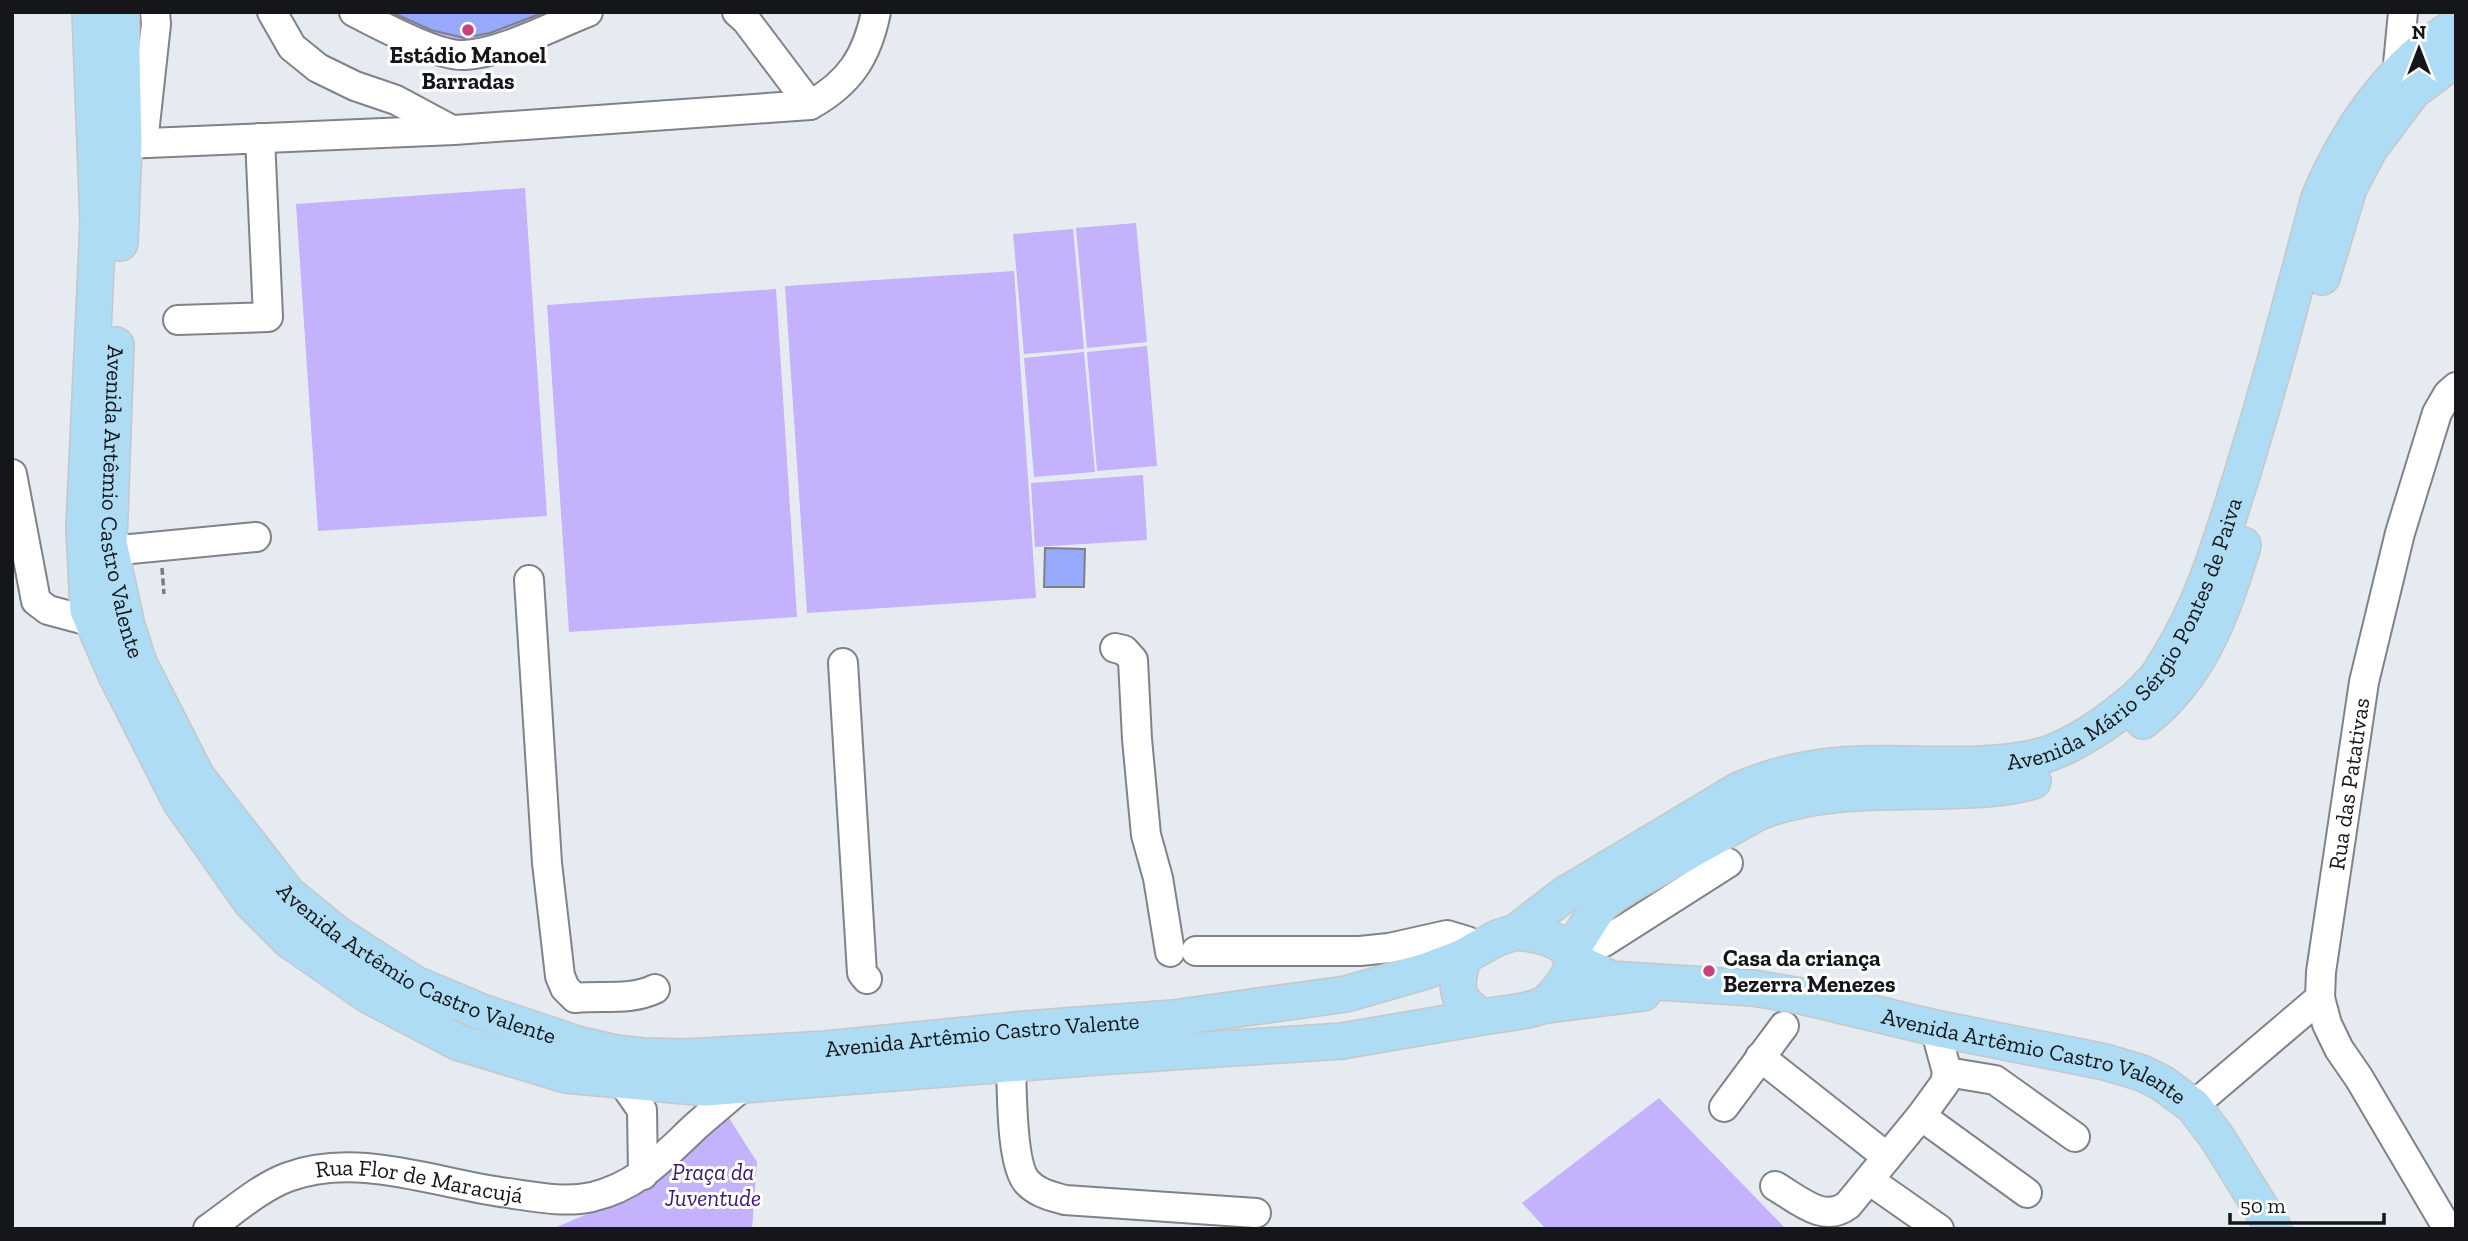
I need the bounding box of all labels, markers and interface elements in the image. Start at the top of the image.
north arrow [2384,14,2454,84]
text: N [2412,21,2426,44]
marker: Estádio Manoel Barradas [460,22,476,38]
place label: Estádio Manoel Barradas [390,41,547,95]
street label: Avenida Artêmio Castro Valente [95,345,150,662]
street label: Avenida Mário Sérgio Pontes de Paiva [2005,494,2248,776]
street label: Rua das Patativas [2322,696,2376,872]
street label: Avenida Artêmio Castro Valente [271,878,560,1050]
place label: Casa da criança Bezerra Menezes [1723,944,1895,998]
marker: Casa da criança Bezerra Menezes [1701,963,1717,979]
street label: Avenida Artêmio Castro Valente [1879,1002,2192,1110]
street label: Avenida Artêmio Castro Valente [823,1007,1140,1063]
street label: Rua Flor de Maracujá [314,1153,525,1209]
park label: Praça da Juventude [664,1158,761,1212]
scale bar [2230,1182,2384,1226]
text: 50 m [2240,1193,2286,1218]

